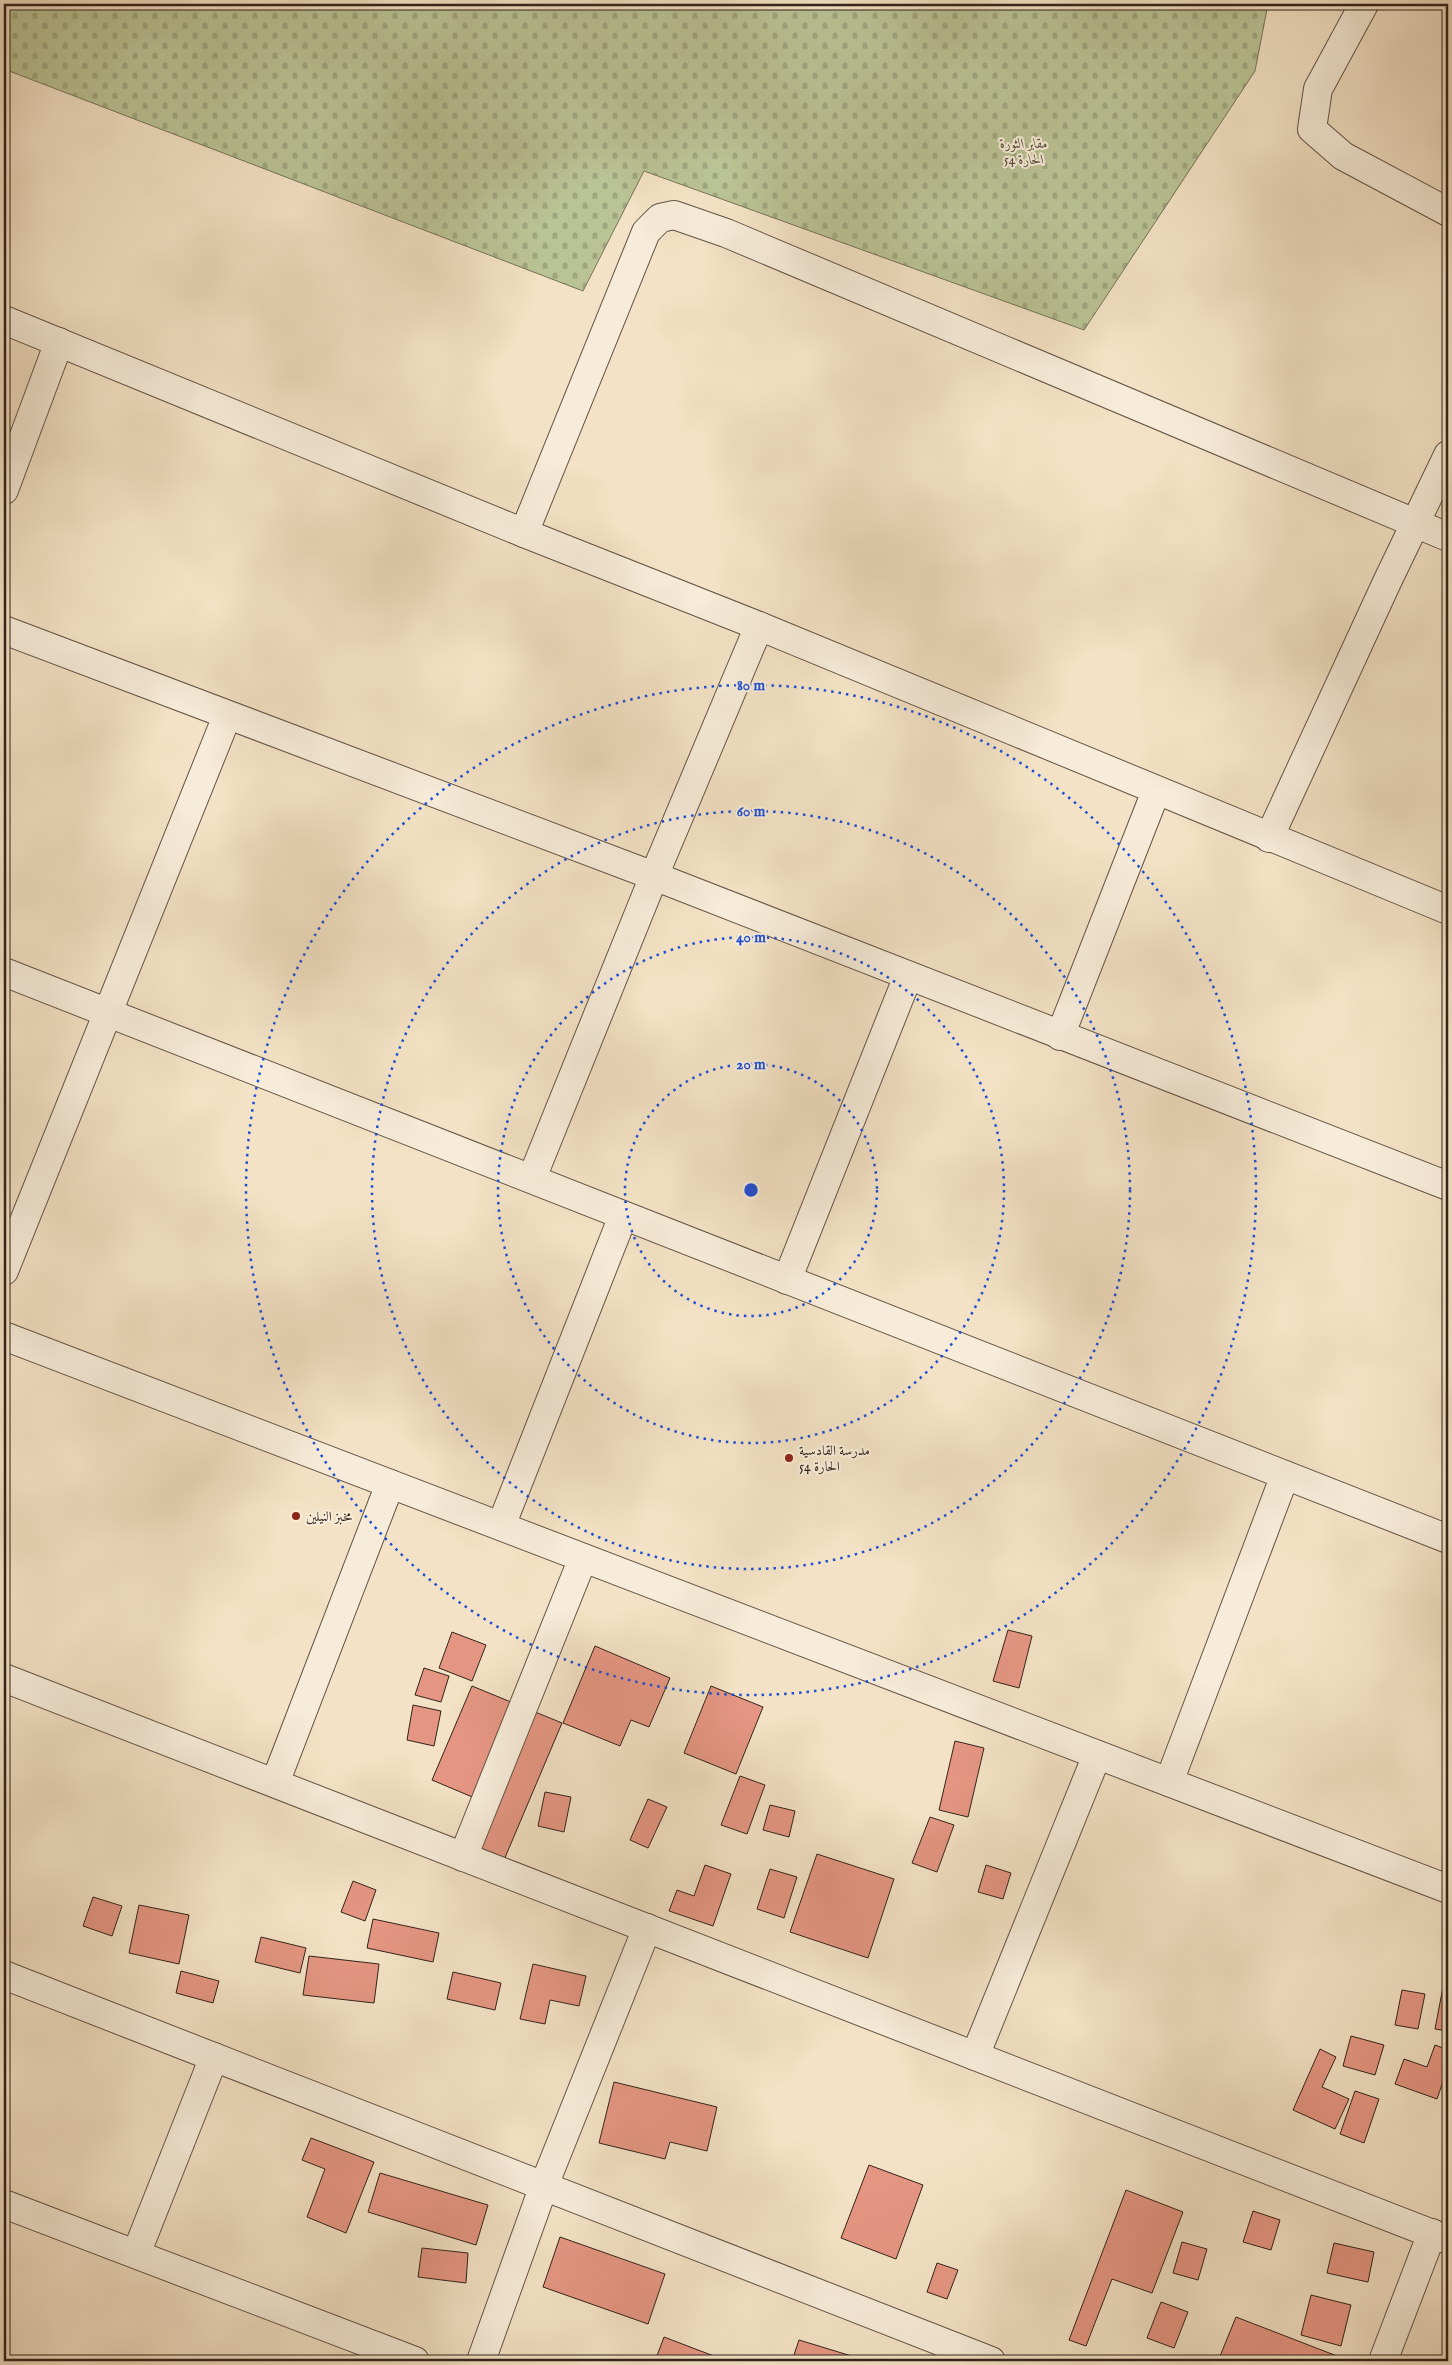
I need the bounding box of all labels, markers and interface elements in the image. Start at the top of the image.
park label: مقابر الثورة الحارة 54 [999,135,1048,169]
text: 80 m [737,676,765,695]
text: 60 m [737,802,766,821]
text: 40 m [736,928,766,947]
text: 20 m [736,1055,766,1074]
centre of rings [742,1181,760,1199]
place label: مدرسة القادسية الحارة 54 [799,1442,870,1476]
marker: مدرسة القادسية الحارة 54 [783,1452,795,1464]
place label: مخبز النيلين [306,1508,353,1526]
marker: مخبز النيلين [290,1510,302,1522]

